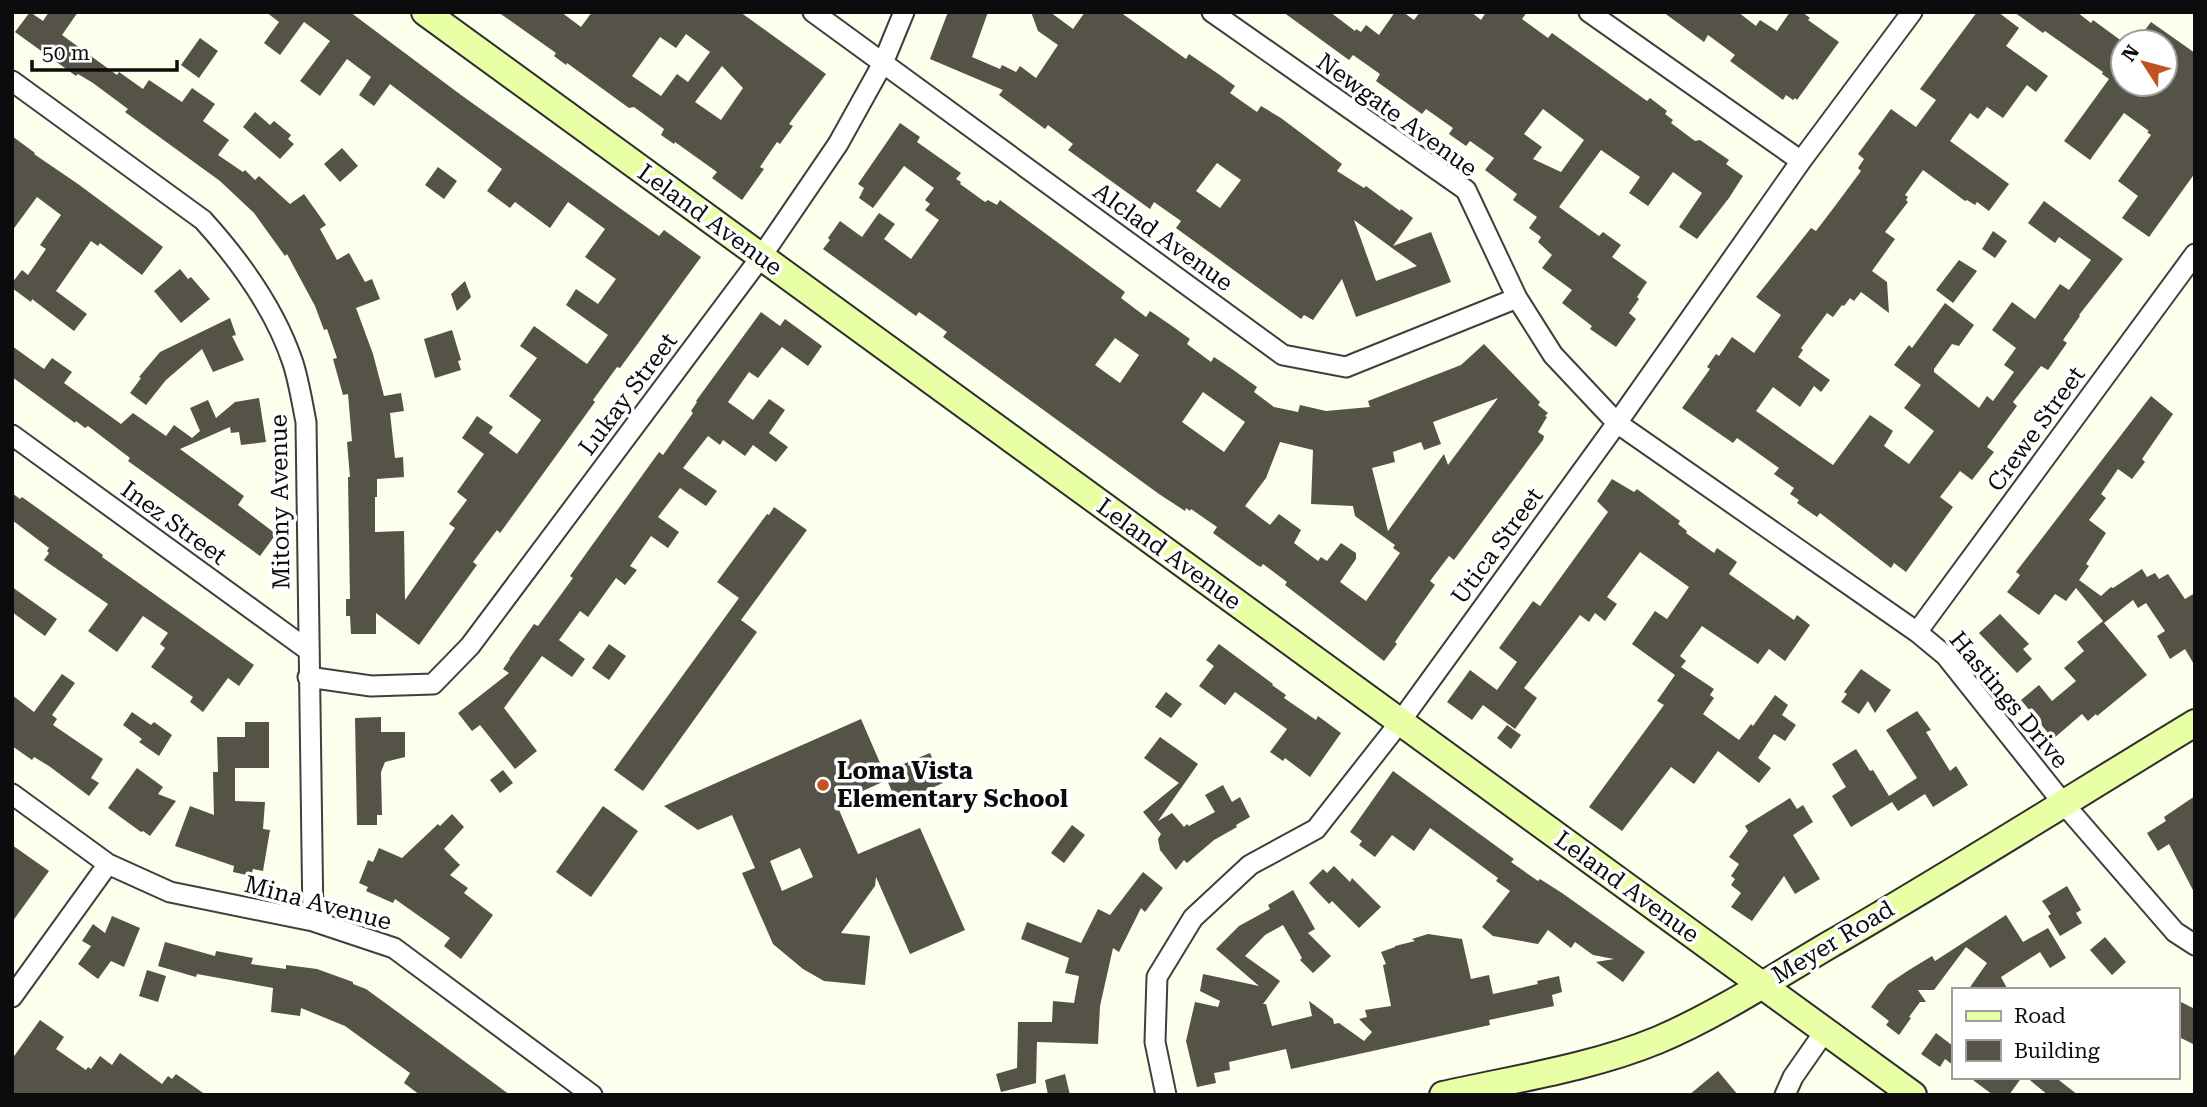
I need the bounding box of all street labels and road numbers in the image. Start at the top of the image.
street label: Newgate Avenue [1311,47,1483,183]
street label: Leland Avenue [632,158,788,282]
street label: Alclad Avenue [1088,177,1238,297]
street label: Lukay Street [573,327,683,461]
street label: Crewe Street [1981,361,2091,497]
street label: Mitony Avenue [264,414,296,590]
street label: Inez Street [116,475,232,571]
street label: Utica Street [1445,482,1549,610]
street label: Leland Avenue [1091,492,1247,616]
street label: Hastings Drive [1944,626,2074,774]
street label: Leland Avenue [1549,825,1705,949]
street label: Mina Avenue [241,870,395,936]
street label: Meyer Road [1767,895,1899,989]

